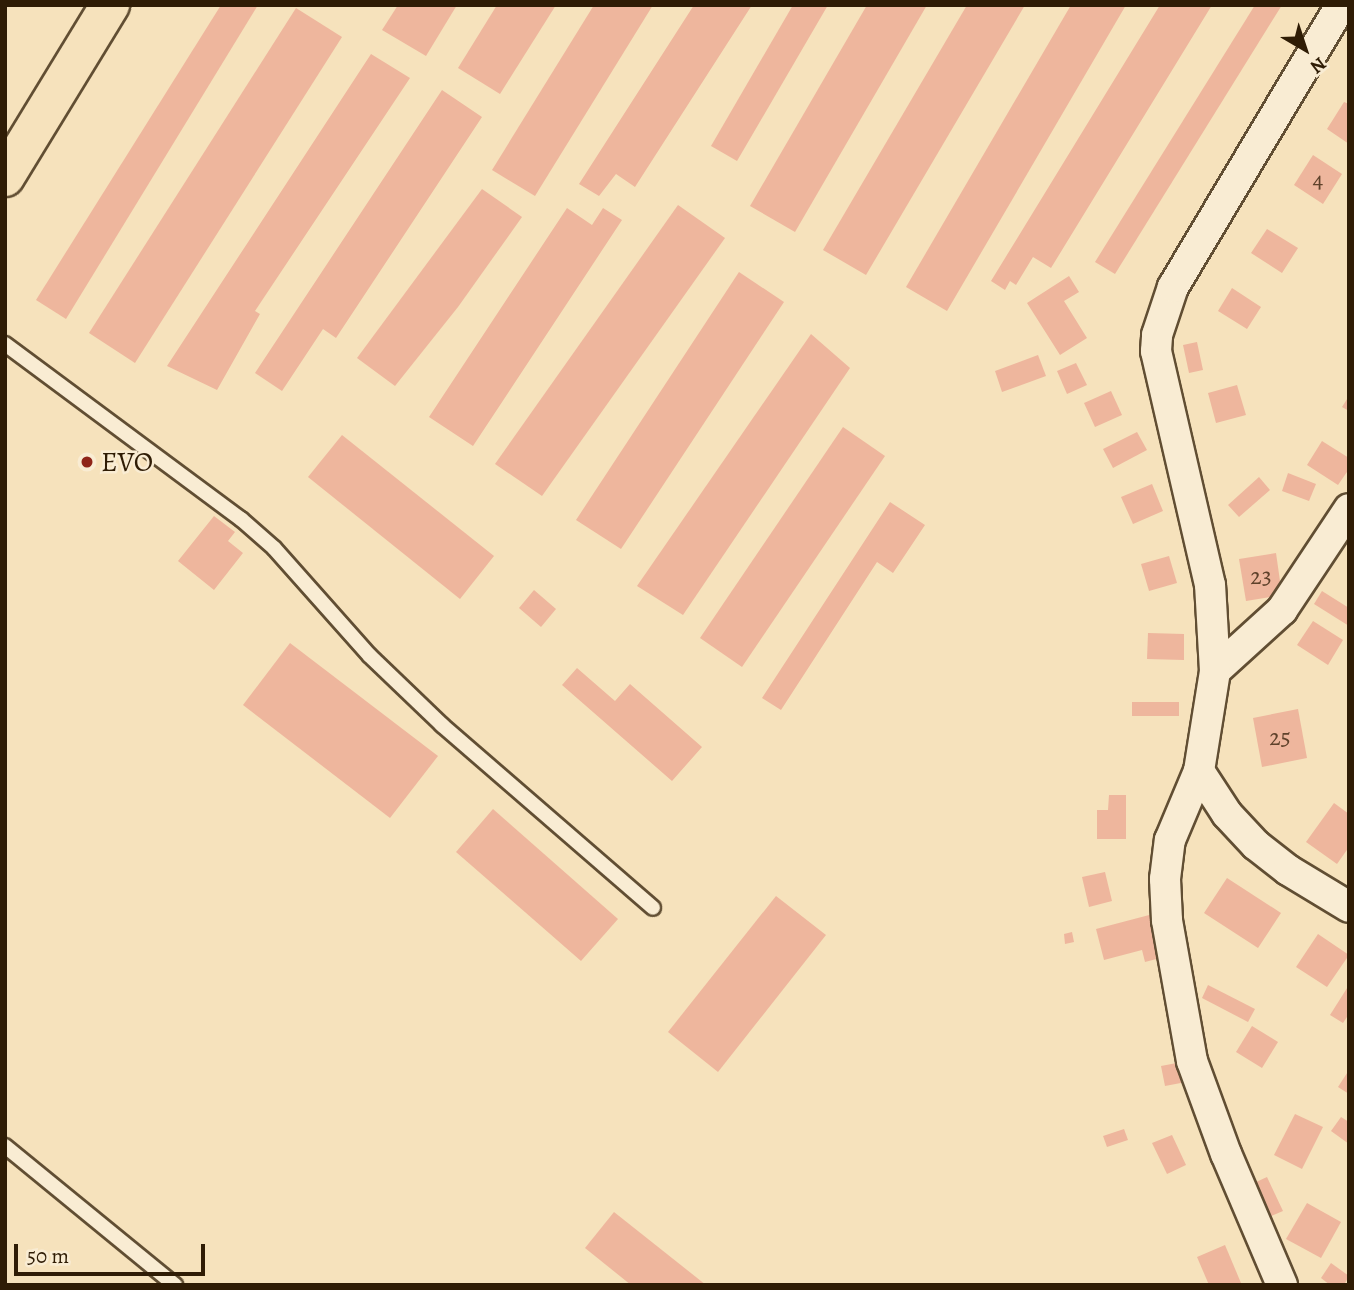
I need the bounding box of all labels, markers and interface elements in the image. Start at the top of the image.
north arrow [1270,14,1340,84]
text: N [1305,51,1332,80]
house number: 4 [1313,166,1323,194]
place label: EVO [101,445,153,479]
marker: EVO [79,454,95,470]
house number: 23 [1250,563,1272,591]
house number: 25 [1269,724,1291,752]
scale bar [18,1230,208,1274]
text: 50 m [27,1242,69,1270]

